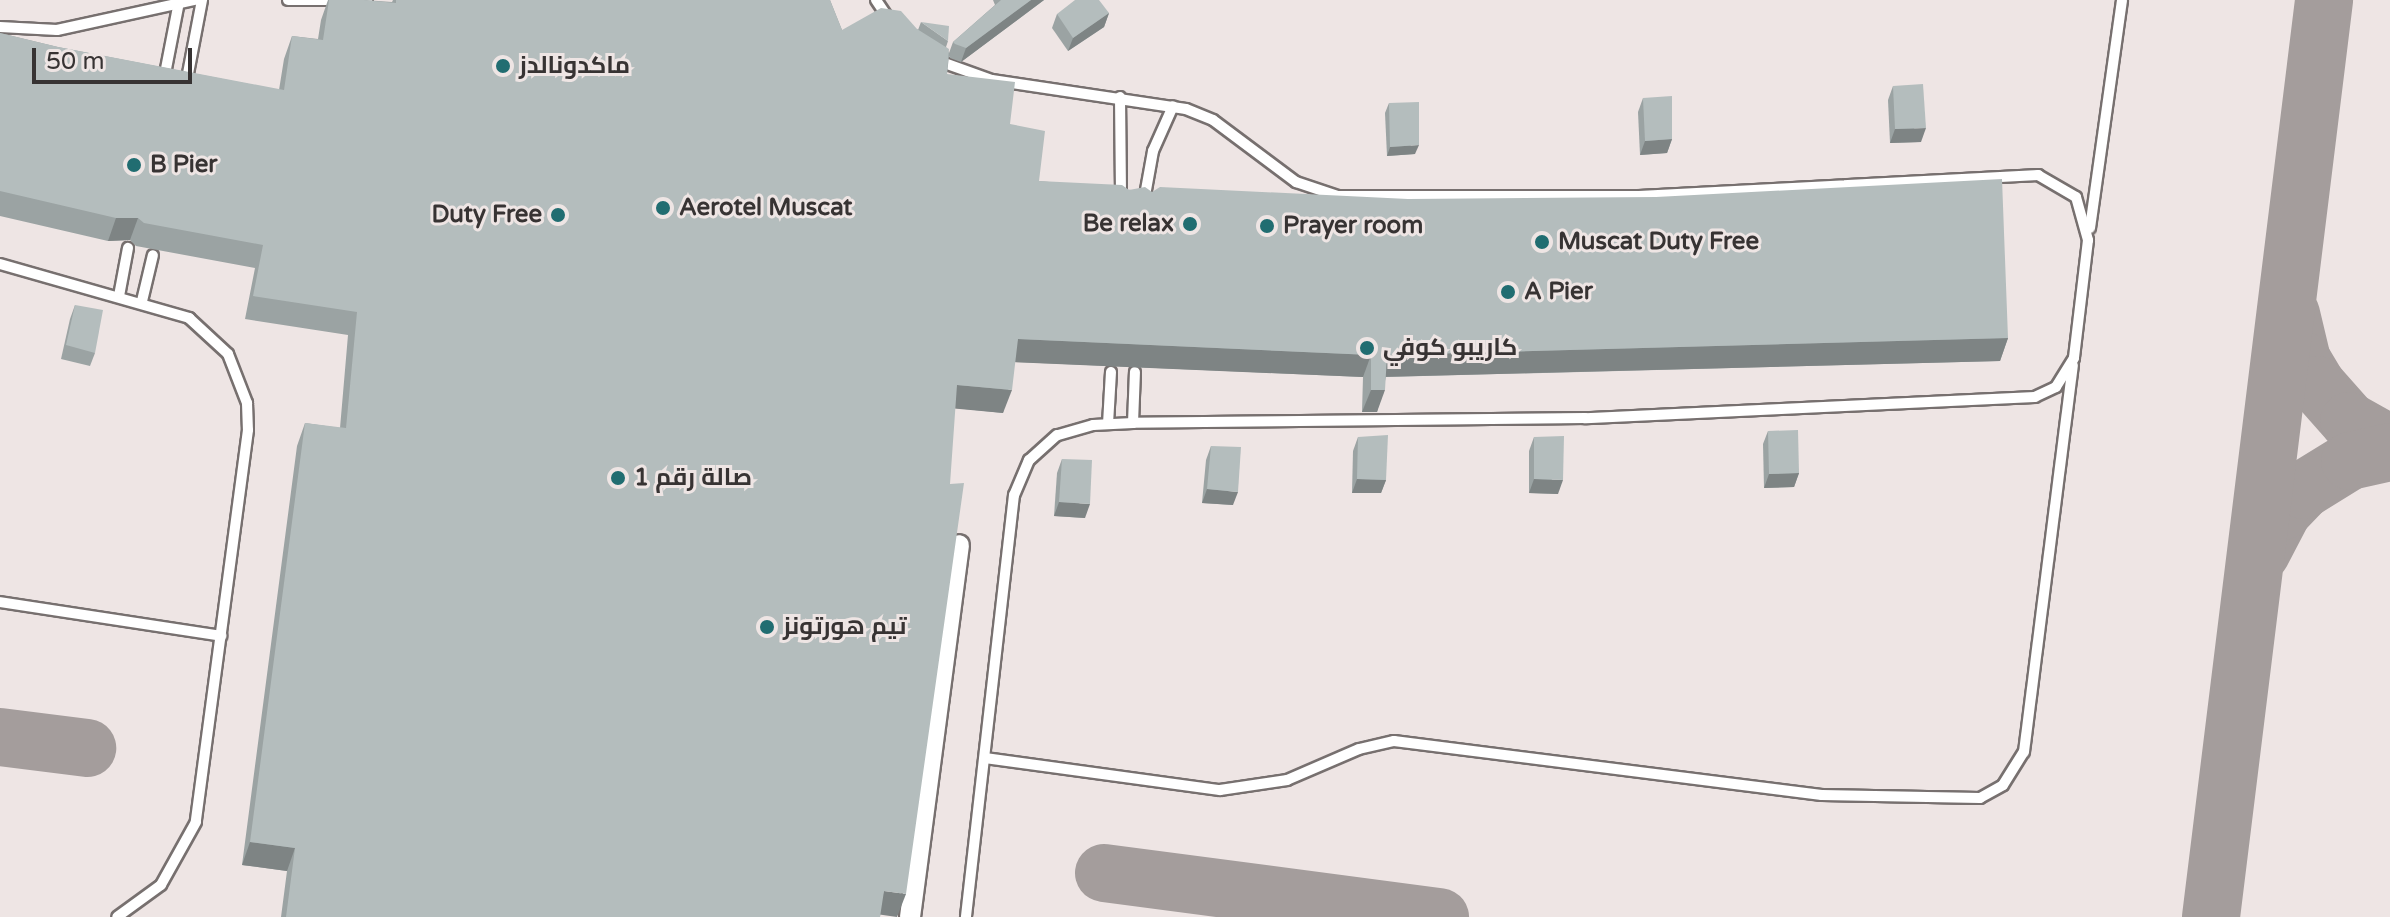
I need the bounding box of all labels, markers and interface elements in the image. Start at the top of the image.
scale bar [36,32,196,82]
text: 50 m [46,47,104,76]
place label: ماكدونالدز [519,52,630,80]
marker: ماكدونالدز [494,57,512,75]
place label: B Pier [150,151,218,179]
marker: B Pier [125,156,143,174]
place label: Aerotel Muscat [679,194,852,222]
marker: Aerotel Muscat [654,199,672,217]
place label: Duty Free [431,201,542,229]
marker: Duty Free [549,206,567,224]
place label: Be relax [1083,210,1174,238]
place label: Prayer room [1283,212,1423,240]
marker: Be relax [1181,215,1199,233]
marker: Prayer room [1258,217,1276,235]
place label: Muscat Duty Free [1558,228,1759,256]
marker: Muscat Duty Free [1533,233,1551,251]
place label: A Pier [1524,278,1593,306]
marker: A Pier [1499,283,1517,301]
place label: كاريبو كوفي [1383,334,1517,362]
marker: كاريبو كوفي [1358,339,1376,357]
place label: صالة رقم 1 [634,464,752,492]
marker: صالة رقم 1 [609,469,627,487]
place label: تيم هورتونز [783,613,907,641]
marker: تيم هورتونز [758,618,776,636]

